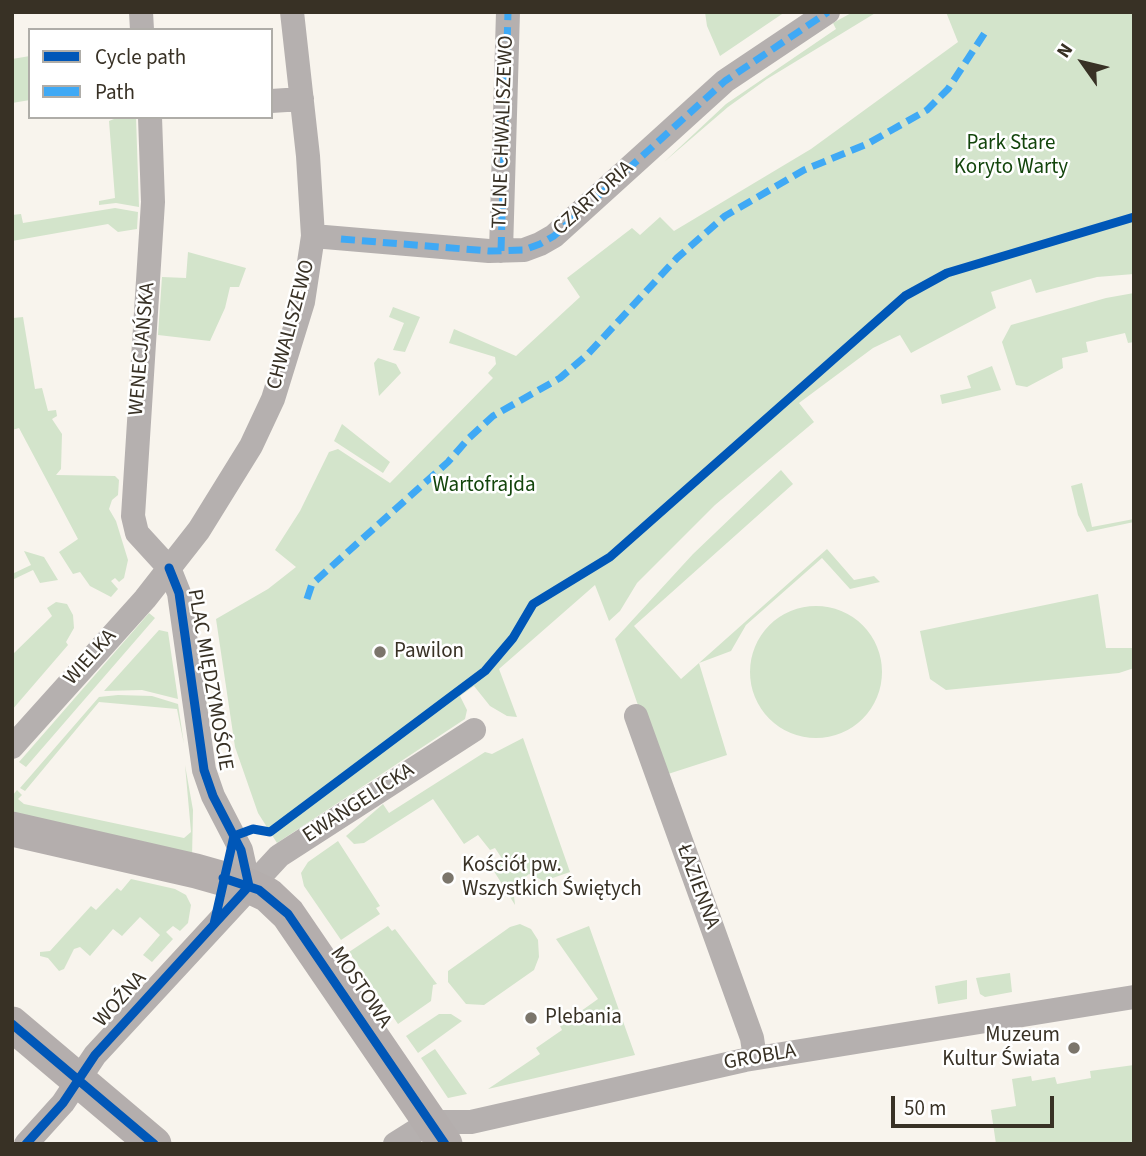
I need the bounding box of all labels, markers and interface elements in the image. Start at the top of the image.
legend [28,28,273,119]
north arrow [1048,28,1118,98]
street label: TYLNE CHWALISZEWO [488,35,520,229]
text: N [1050,38,1080,64]
text: Cycle path [95,42,186,72]
text: Path [95,77,135,107]
park label: Park Stare Koryto Warty [954,131,1068,181]
street label: CZARTORIA [549,156,639,242]
street label: CHWALISZEWO [263,257,321,393]
street label: WENECJAŃSKA [125,281,161,417]
park label: Wartofrajda [432,473,536,499]
street label: PLAC MIĘDZYMOŚCIE [181,587,237,773]
street label: WIELKA [59,625,123,691]
place label: Pawilon [394,639,464,665]
marker: Pawilon [372,644,388,660]
street label: EWANGELICKA [299,759,419,849]
street label: ŁAZIENNA [670,841,724,933]
place label: Kościół pw. Wszystkich Świętych [462,853,642,903]
marker: Kościół pw. Wszystkich Świętych [440,870,456,886]
street label: MOSTOWA [324,943,396,1033]
street label: WOŹNA [89,967,153,1033]
place label: Plebania [545,1005,622,1031]
marker: Plebania [523,1010,539,1026]
place label: Muzeum Kultur Świata [942,1023,1060,1073]
street label: GROBLA [722,1039,798,1077]
marker: Muzeum Kultur Świata [1066,1040,1082,1056]
scale bar [894,1082,1057,1126]
text: 50 m [904,1093,946,1123]

